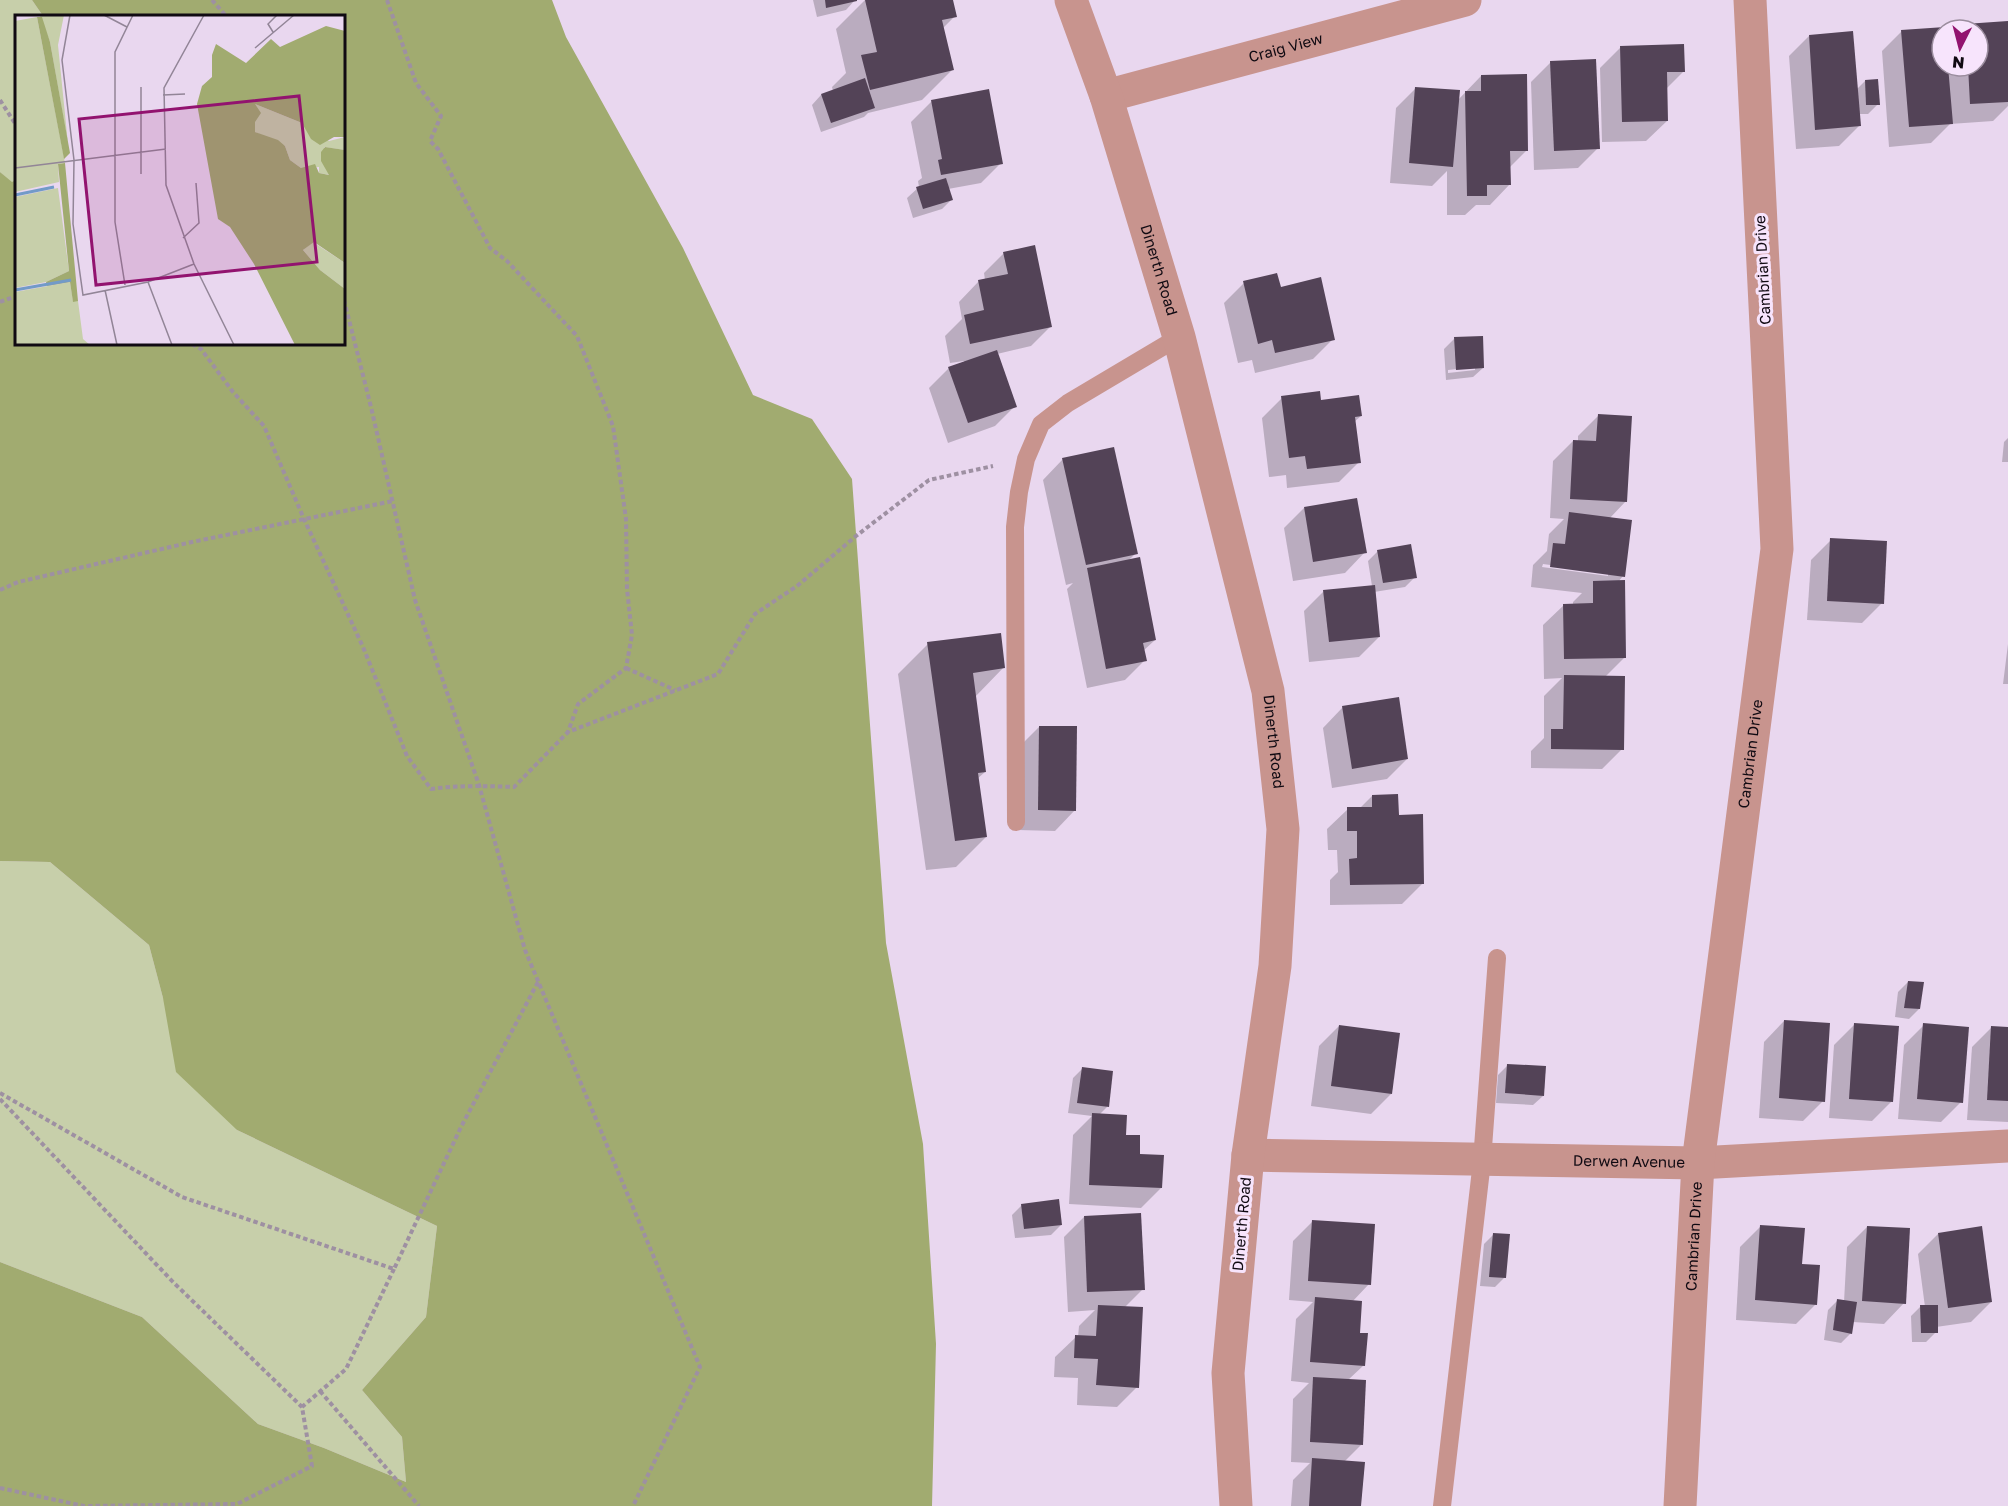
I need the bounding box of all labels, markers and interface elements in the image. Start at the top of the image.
inset map [15,15,345,345]
north arrow [1930,18,1990,78]
street label: Craig View [1246,28,1325,66]
text: N [1951,52,1966,73]
street label: Cambrian Drive [1750,215,1774,325]
street label: Dinerth Road [1137,222,1182,318]
street label: Dinerth Road [1260,694,1289,790]
street label: Cambrian Drive [1734,698,1766,809]
street label: Derwen Avenue [1573,1151,1685,1171]
street label: Dinerth Road [1228,1176,1254,1272]
street label: Cambrian Drive [1681,1181,1705,1292]

